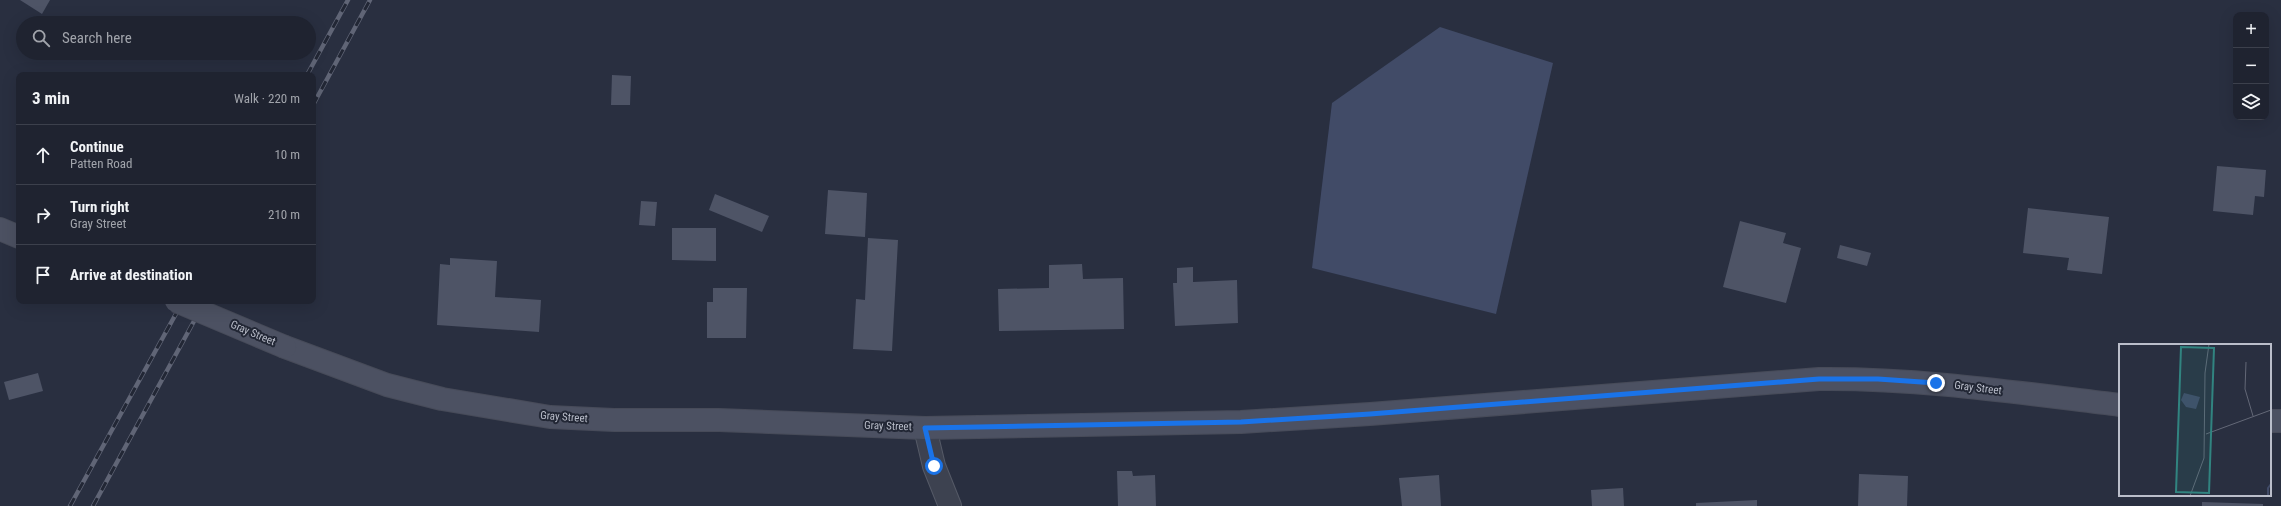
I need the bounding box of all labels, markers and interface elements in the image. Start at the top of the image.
map controls [2233,12,2269,120]
button: + [2233,12,2269,48]
search box [16,16,316,60]
icon: search [30,27,52,49]
text: Search here [62,29,132,47]
button: − [2233,48,2269,84]
button: layers [2233,84,2269,120]
text: 3 min [32,88,70,108]
text: Walk · 220 m [234,91,300,106]
text: Continue [70,138,124,156]
icon: ahead [32,144,54,166]
text: 10 m [274,147,300,162]
text: Patten Road [70,156,133,171]
text: Turn right [70,198,129,216]
icon: right [32,204,54,226]
text: 210 m [268,207,300,222]
text: Gray Street [70,216,126,231]
icon: arrive [32,264,54,286]
text: Arrive at destination [70,266,193,284]
street label: Gray Street [228,318,278,348]
inset map [2119,344,2271,496]
route end [1927,374,1945,392]
street label: Gray Street [1954,379,2002,397]
street label: Gray Street [540,409,588,425]
street label: Gray Street [864,419,912,433]
route start [925,457,943,475]

